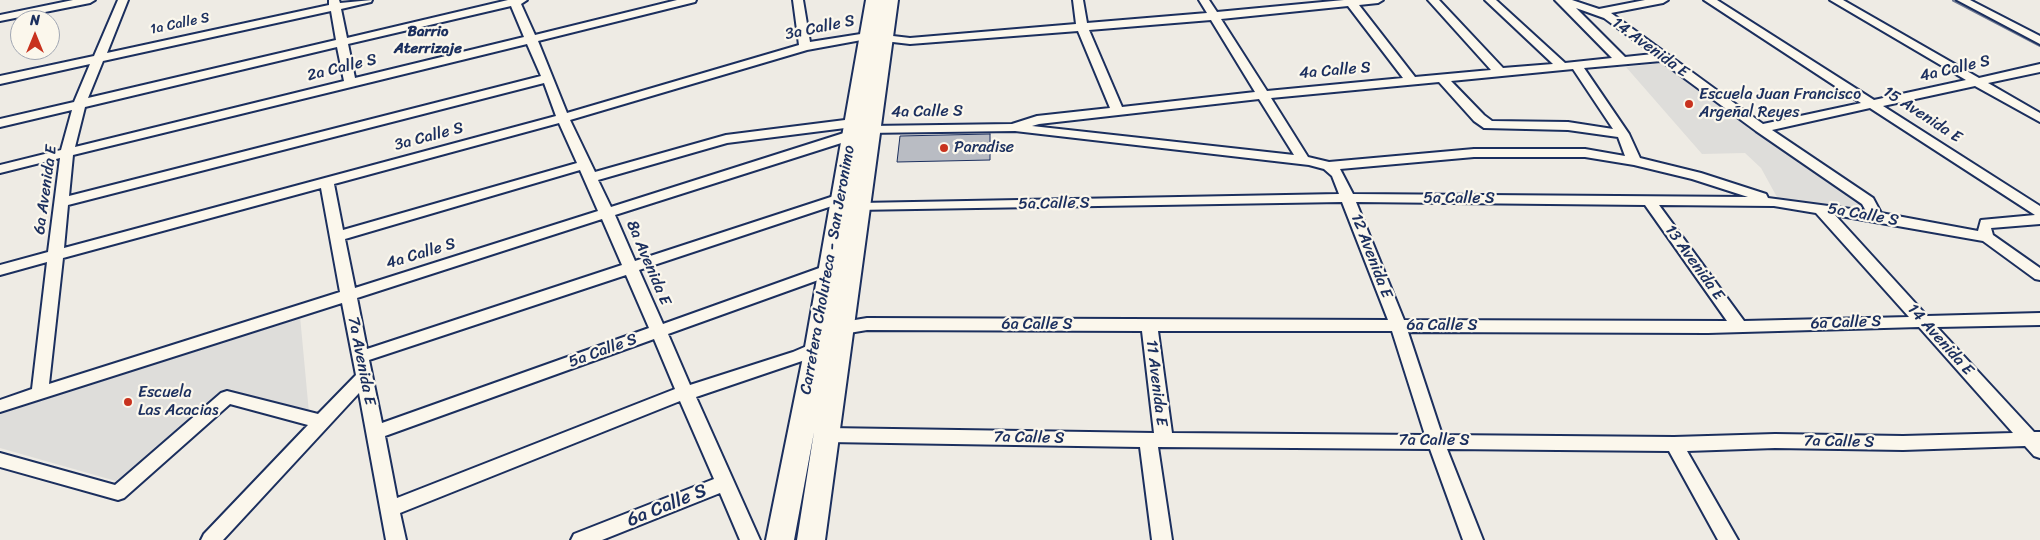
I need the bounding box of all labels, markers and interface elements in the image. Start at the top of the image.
text: N [30,8,40,33]
north arrow [10,10,60,60]
street label: 1a Calle S [149,10,211,38]
street label: 3a Calle S [784,11,856,45]
street label: 14 Avenida E [1608,14,1692,82]
district label: Barrio Aterrizaje [394,23,462,58]
street label: 2a Calle S [305,50,379,86]
street label: 4a Calle S [1918,52,1992,86]
street label: 4a Calle S [1298,58,1372,84]
street label: 15 Avenida E [1879,83,1965,147]
place label: Escuela Juan Francisco Argeñal Reyes [1699,85,1861,123]
marker: Escuela Juan Francisco Argeñal Reyes [1683,98,1695,110]
street label: 4a Calle S [891,102,963,122]
street label: 3a Calle S [392,119,466,155]
place label: Paradise [954,138,1014,158]
marker: Paradise [938,142,950,154]
street label: 6a Avenida E [30,144,62,236]
street label: Carretera Choluteca - San Jeronimo [797,144,859,396]
street label: 5a Calle S [1423,189,1495,209]
street label: 5a Calle S [1018,194,1090,214]
street label: 5a Calle S [1826,199,1900,231]
street label: 12 Avenida E [1346,211,1396,301]
street label: 8a Avenida E [621,218,675,308]
street label: 13 Avenida E [1660,222,1728,304]
street label: 4a Calle S [384,234,458,274]
street label: 14 Avenida E [1903,300,1977,380]
street label: 6a Calle S [1810,312,1882,334]
street label: 7a Avenida E [343,315,379,407]
street label: 6a Calle S [1002,315,1072,335]
street label: 6a Calle S [1407,316,1477,336]
street label: 5a Calle S [566,330,640,372]
street label: 11 Avenida E [1141,339,1171,427]
place label: Escuela Las Acacias [138,383,218,421]
marker: Escuela Las Acacias [122,396,134,408]
street label: 7a Calle S [993,428,1065,448]
street label: 7a Calle S [1399,431,1469,451]
street label: 7a Calle S [1803,432,1875,452]
street label: 6a Calle S [624,480,710,532]

